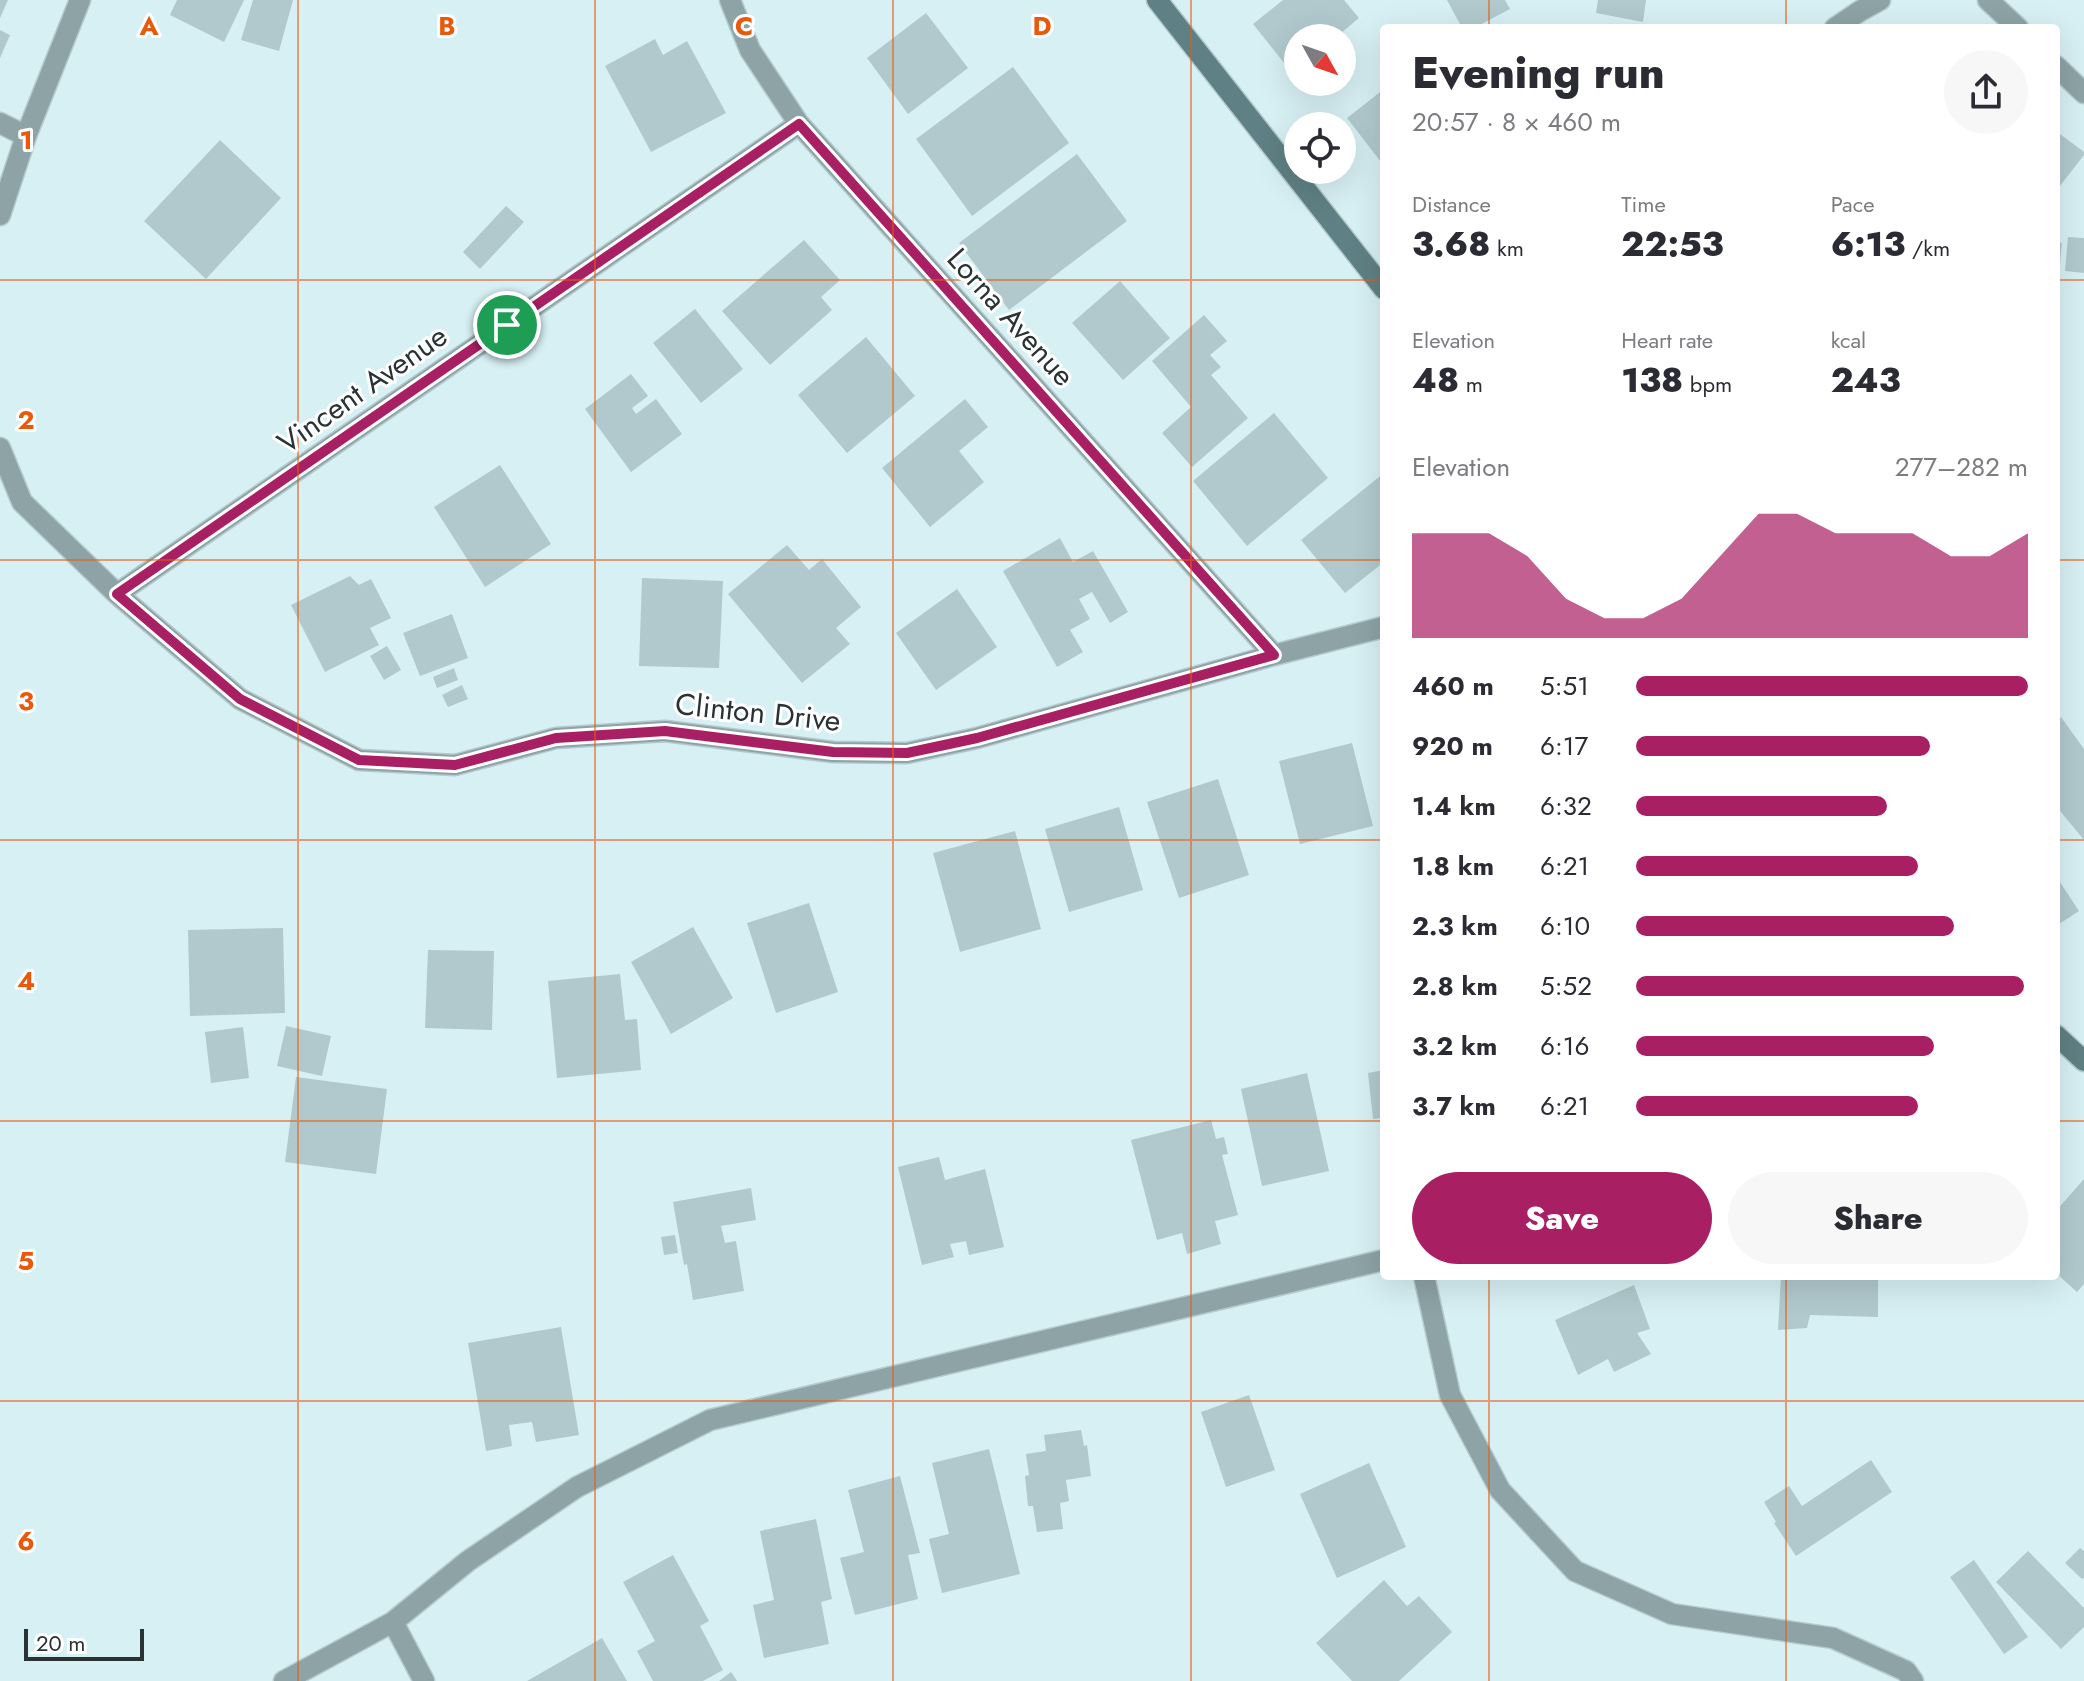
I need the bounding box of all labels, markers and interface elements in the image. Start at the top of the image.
text: A [138,7,159,45]
text: B [438,7,456,45]
text: C [735,7,753,45]
text: D [1032,7,1052,45]
north arrow [1284,24,1356,96]
map controls [1284,24,1356,184]
text: Evening run [1412,41,1665,105]
button: share [1944,50,2028,134]
text: 20:57 · 8 × 460 m [1412,103,1621,141]
button: locate [1284,112,1356,184]
text: 1 [19,121,33,159]
text: Distance [1412,188,1491,220]
text: Time [1621,188,1666,220]
text: Pace [1831,188,1874,220]
text: 3.68 [1412,220,1490,269]
text: 22:53 [1621,220,1724,269]
text: 6:13 [1831,220,1905,269]
text: km [1490,232,1524,264]
text: /km [1905,232,1950,264]
street label: Lorna Avenue [937,238,1085,396]
pin [473,291,541,359]
icon: arrive [485,303,529,347]
street label: Vincent Avenue [268,314,456,464]
text: Elevation [1412,324,1495,356]
text: Heart rate [1621,324,1713,356]
text: kcal [1831,324,1866,356]
text: 48 [1412,356,1459,405]
text: 138 [1621,356,1683,405]
text: 243 [1831,356,1901,405]
text: m [1459,368,1483,400]
text: bpm [1683,368,1732,400]
text: 2 [17,401,35,439]
text: Elevation [1412,448,1510,486]
text: 277–282 m [1895,448,2028,486]
text: 460 m [1412,667,1494,705]
text: 5:51 [1540,667,1589,705]
text: 3 [18,682,34,720]
street label: Clinton Drive [673,682,843,742]
text: 920 m [1412,727,1493,765]
text: 6:17 [1540,727,1588,765]
text: 1.4 km [1412,787,1496,825]
text: 6:32 [1540,787,1592,825]
text: 1.8 km [1412,847,1494,885]
text: 6:21 [1540,847,1589,885]
text: 2.3 km [1412,907,1498,945]
text: 6:10 [1540,907,1590,945]
text: 4 [17,962,35,1000]
text: 2.8 km [1412,967,1498,1005]
text: 5:52 [1540,967,1592,1005]
text: 3.2 km [1412,1027,1497,1065]
text: 6:16 [1540,1027,1589,1065]
text: 3.7 km [1412,1087,1496,1125]
text: 6:21 [1540,1087,1589,1125]
button: Save [1412,1172,1712,1264]
button: Share [1728,1172,2028,1264]
text: 5 [18,1242,34,1280]
text: 6 [17,1522,35,1560]
scale bar [24,1625,144,1661]
text: 20 m [36,1627,85,1659]

